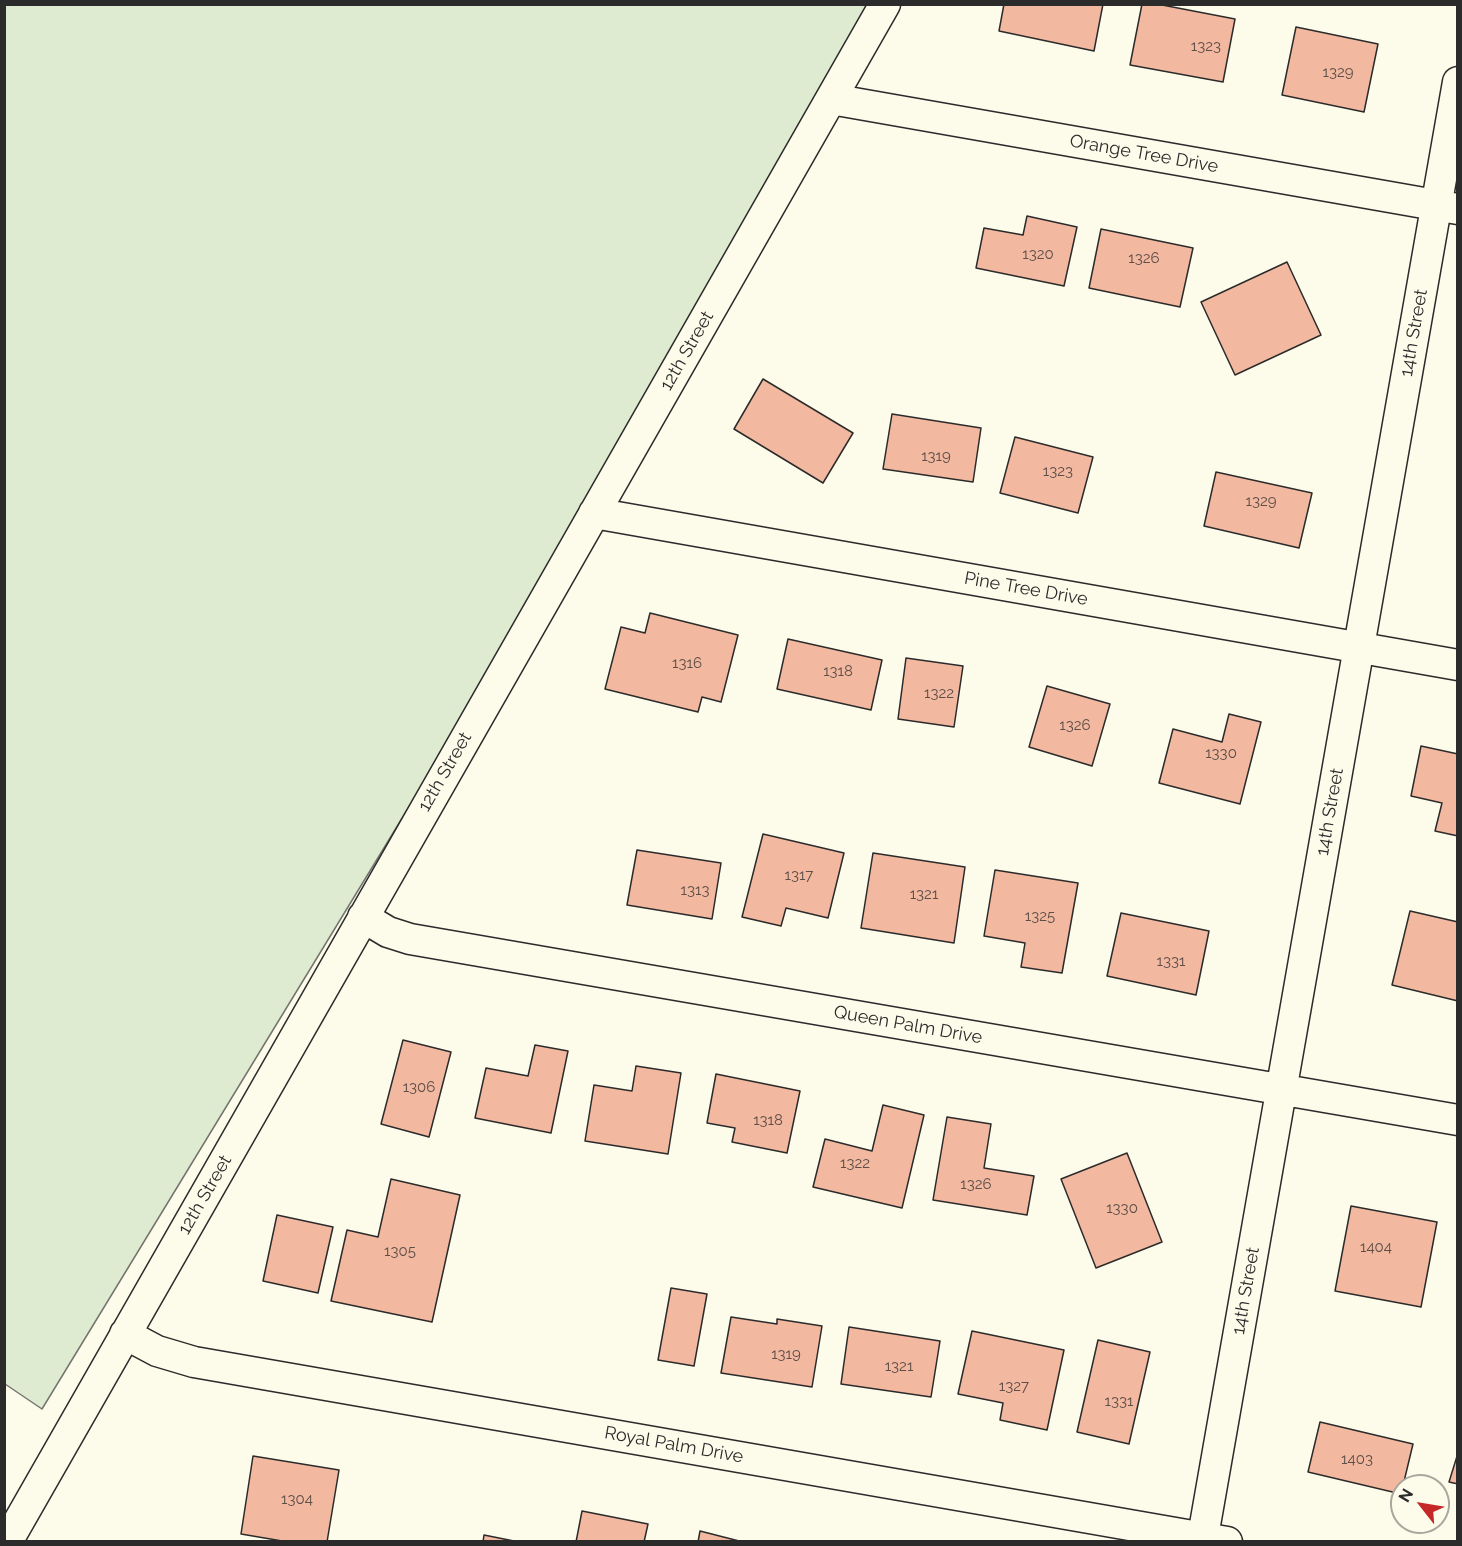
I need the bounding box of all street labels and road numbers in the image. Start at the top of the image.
street label: Orange Tree Drive [1068,130,1220,178]
street label: 14th Street [1396,288,1432,378]
street label: 12th Street [656,307,718,395]
street label: Pine Tree Drive [963,568,1089,610]
street label: 12th Street [414,728,476,816]
street label: 14th Street [1312,767,1348,857]
street label: Queen Palm Drive [832,1001,984,1049]
street label: 12th Street [174,1151,236,1239]
street label: 14th Street [1228,1246,1264,1336]
street label: Royal Palm Drive [603,1422,745,1468]

